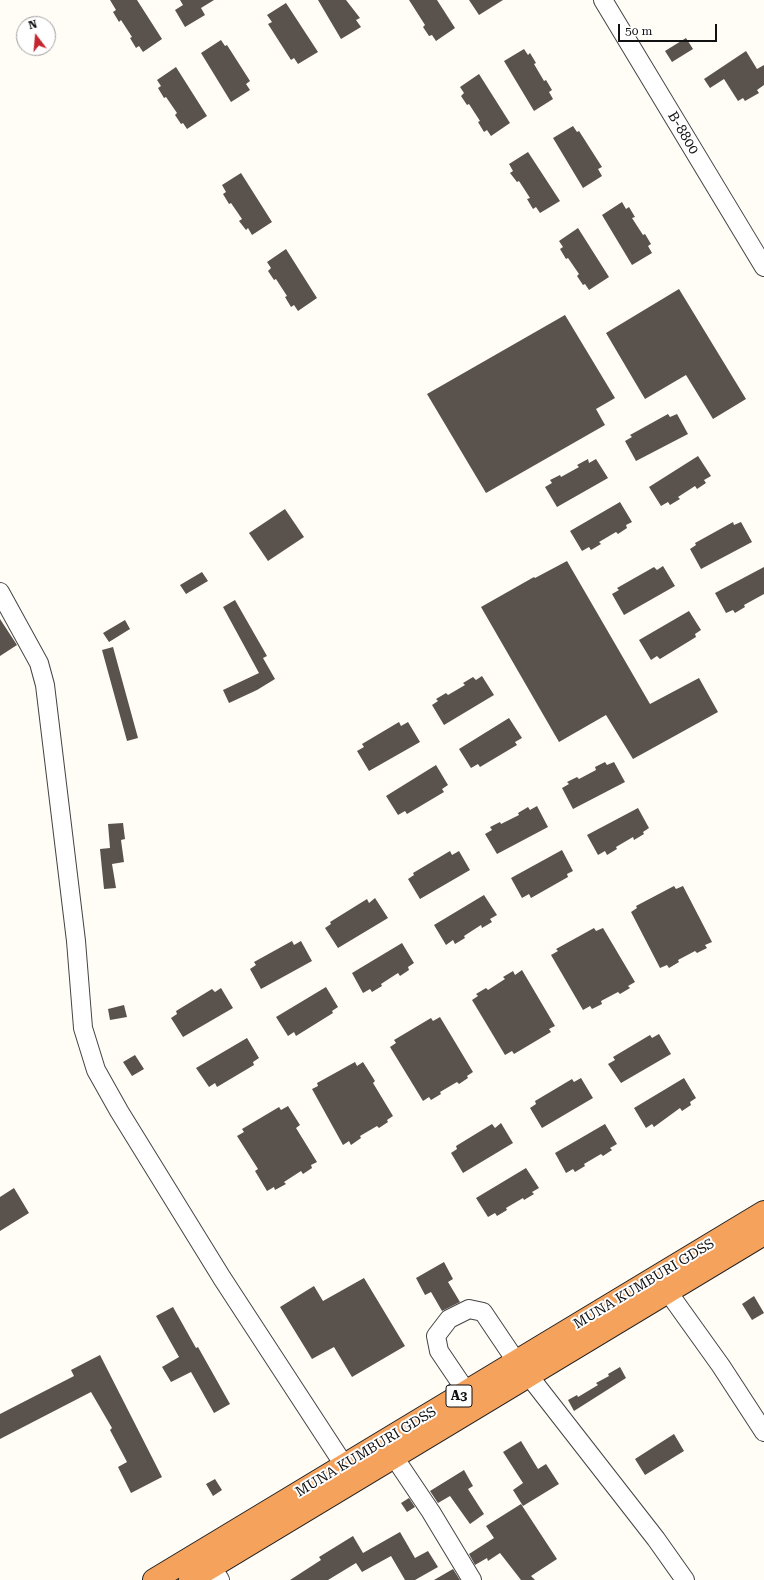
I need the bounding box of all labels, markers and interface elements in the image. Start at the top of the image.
north arrow [16,16,56,56]
scale bar [620,16,719,42]
text: N [27,18,39,32]
text: 50 m [625,24,652,38]
street label: B-8800 [664,109,702,157]
street label: MUNA KUMBURI GDSS [570,1235,718,1333]
road number: A3 [446,1385,472,1407]
street label: MUNA KUMBURI GDSS [292,1403,440,1501]

